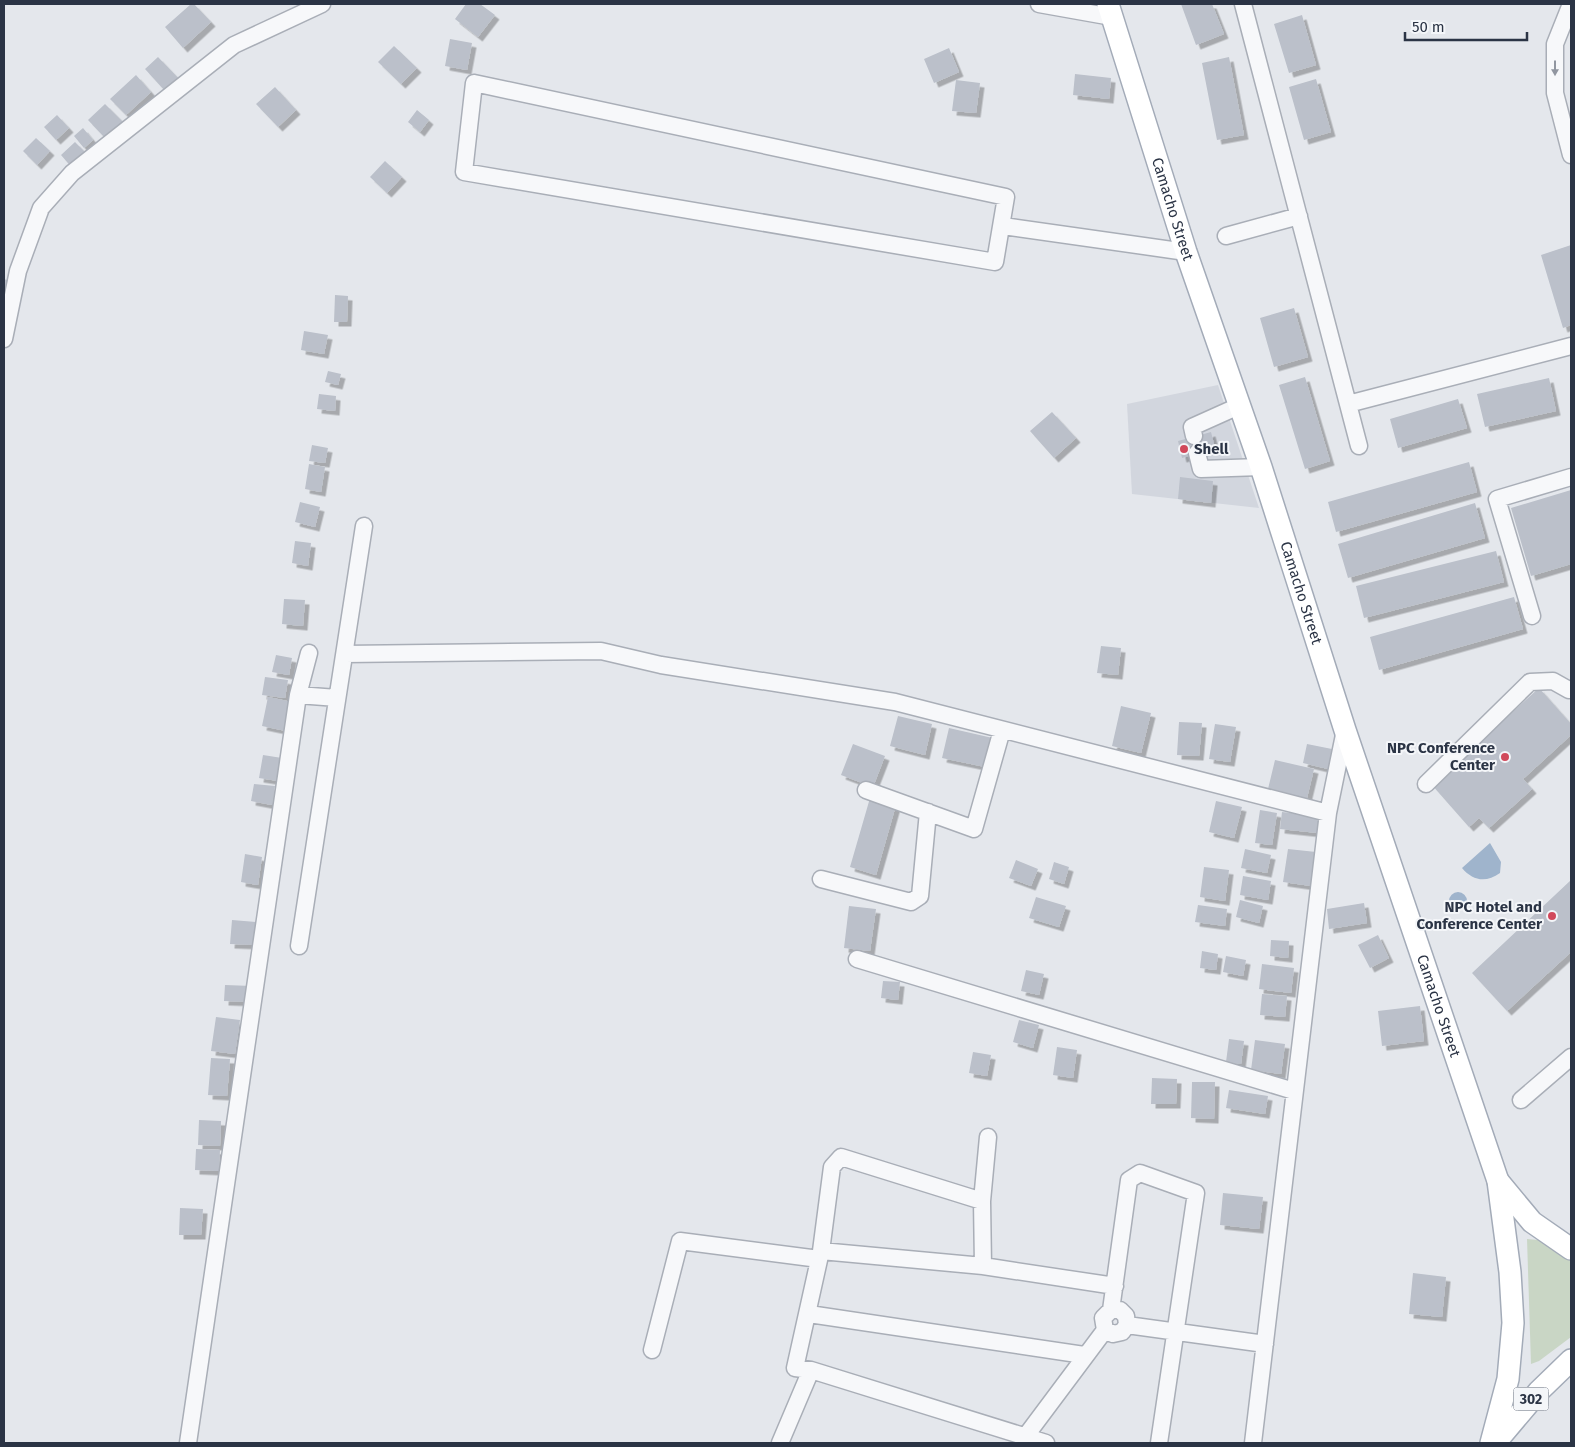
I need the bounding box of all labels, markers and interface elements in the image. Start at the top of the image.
scale bar [1405,10,1528,42]
text: 50 m [1412,18,1445,36]
one-way arrow [1551,60,1559,76]
street label: Camacho Street [1148,155,1197,264]
place label: Shell [1194,440,1229,458]
marker: Shell [1178,443,1190,455]
street label: Camacho Street [1276,539,1326,647]
place label: NPC Conference Center [1387,739,1496,774]
marker: NPC Conference Center [1499,751,1511,763]
place label: NPC Hotel and Conference Center [1416,898,1543,933]
marker: NPC Hotel and Conference Center [1546,910,1558,922]
street label: Camacho Street [1413,952,1464,1060]
road number: 302 [1514,1388,1548,1410]

